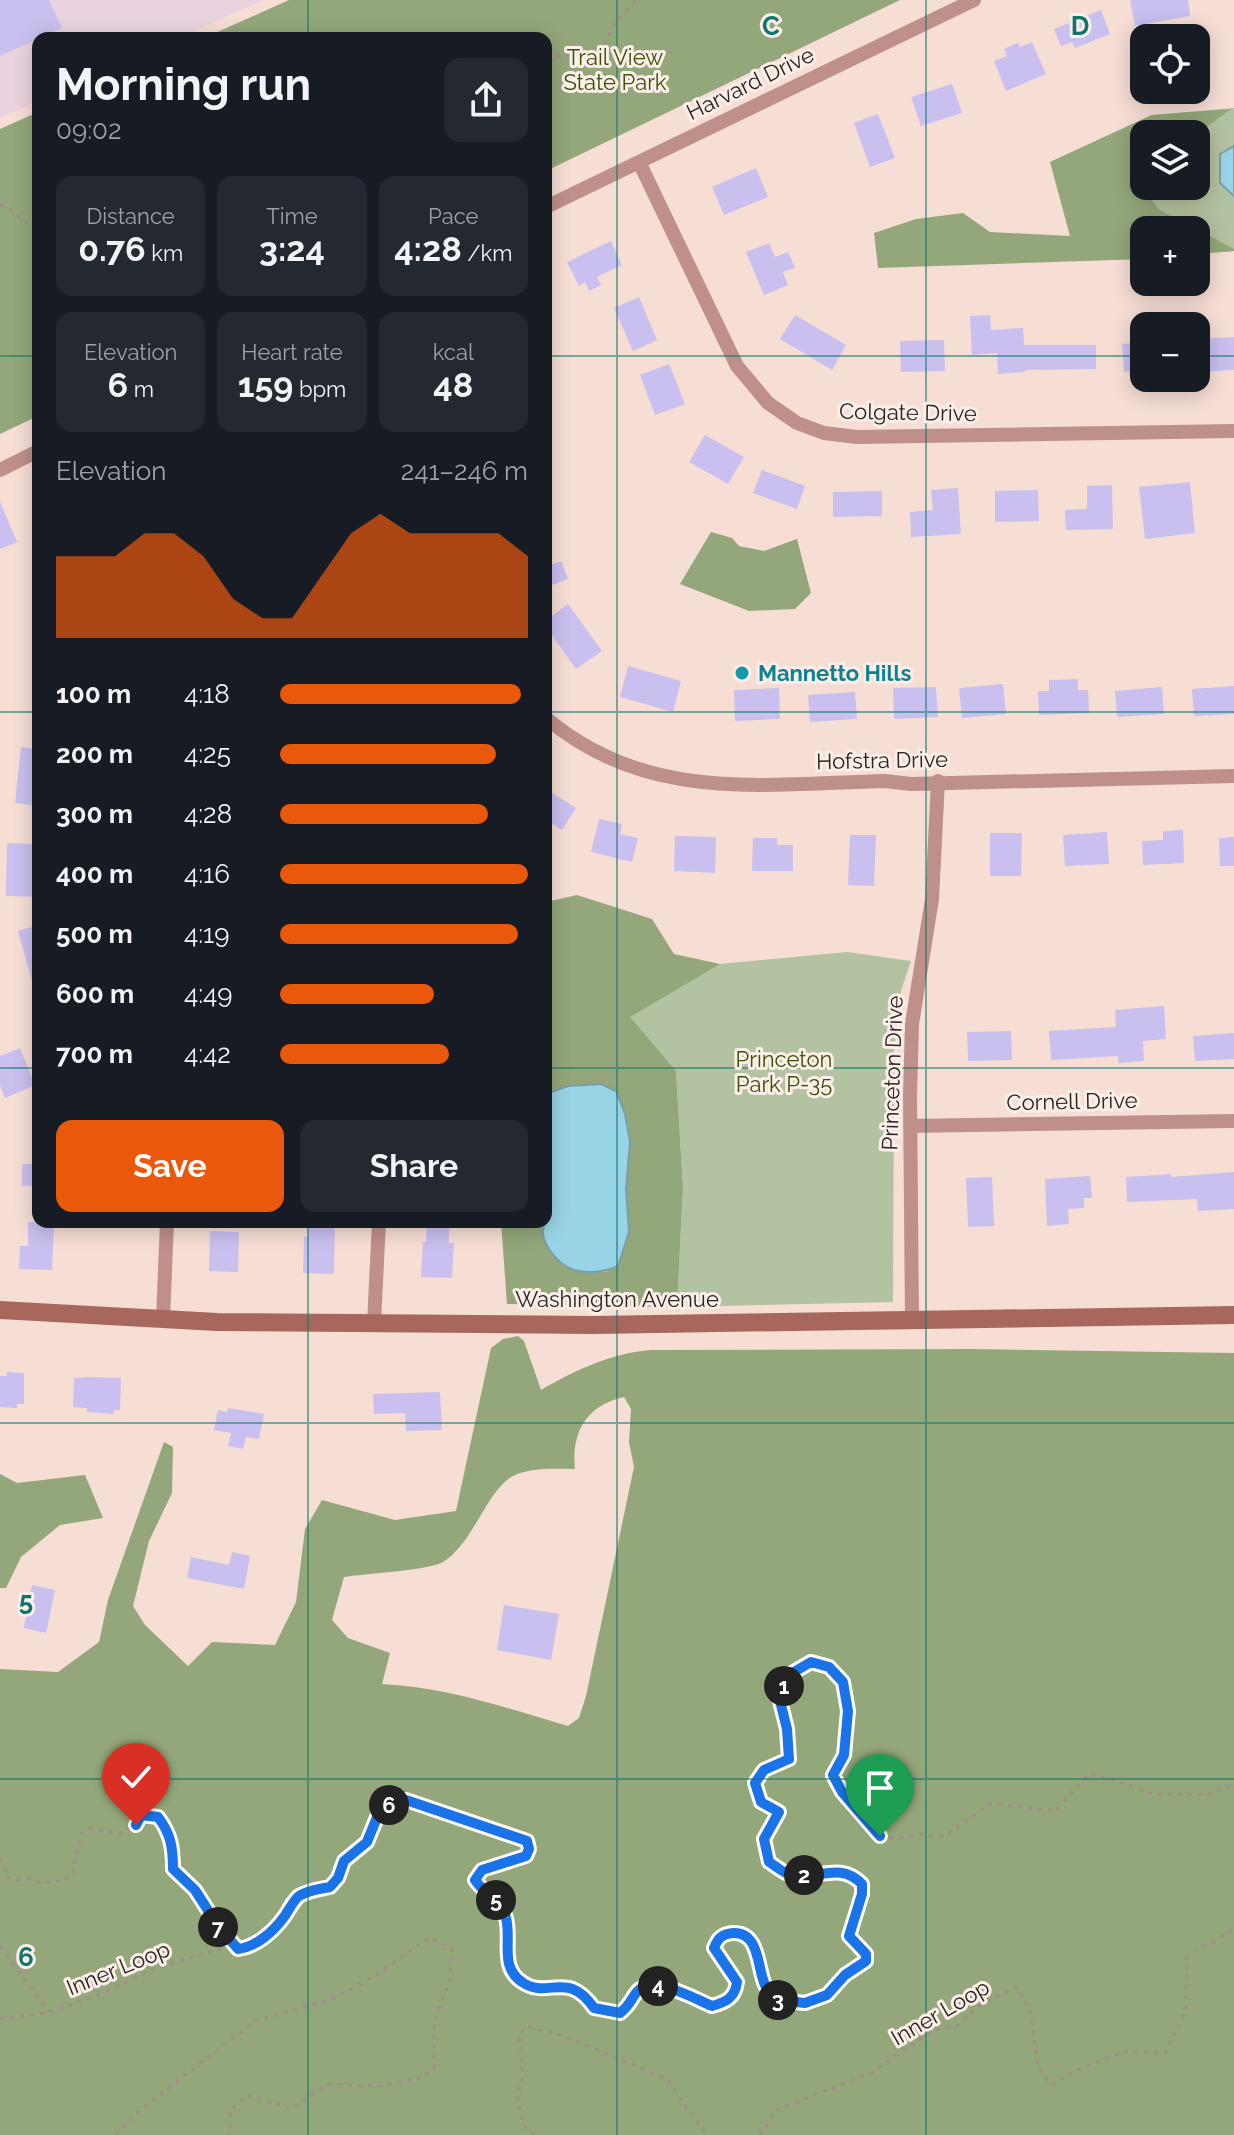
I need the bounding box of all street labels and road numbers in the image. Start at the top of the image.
street label: Harvard Drive [682,41,818,125]
street label: Colgate Drive [839,398,977,426]
street label: Hofstra Drive [816,746,948,774]
street label: Princeton Drive [876,995,908,1151]
street label: Cornell Drive [1006,1087,1138,1115]
street label: Washington Avenue [515,1286,719,1312]
street label: Inner Loop [63,1935,173,2001]
street label: Inner Loop [886,1973,994,2051]

